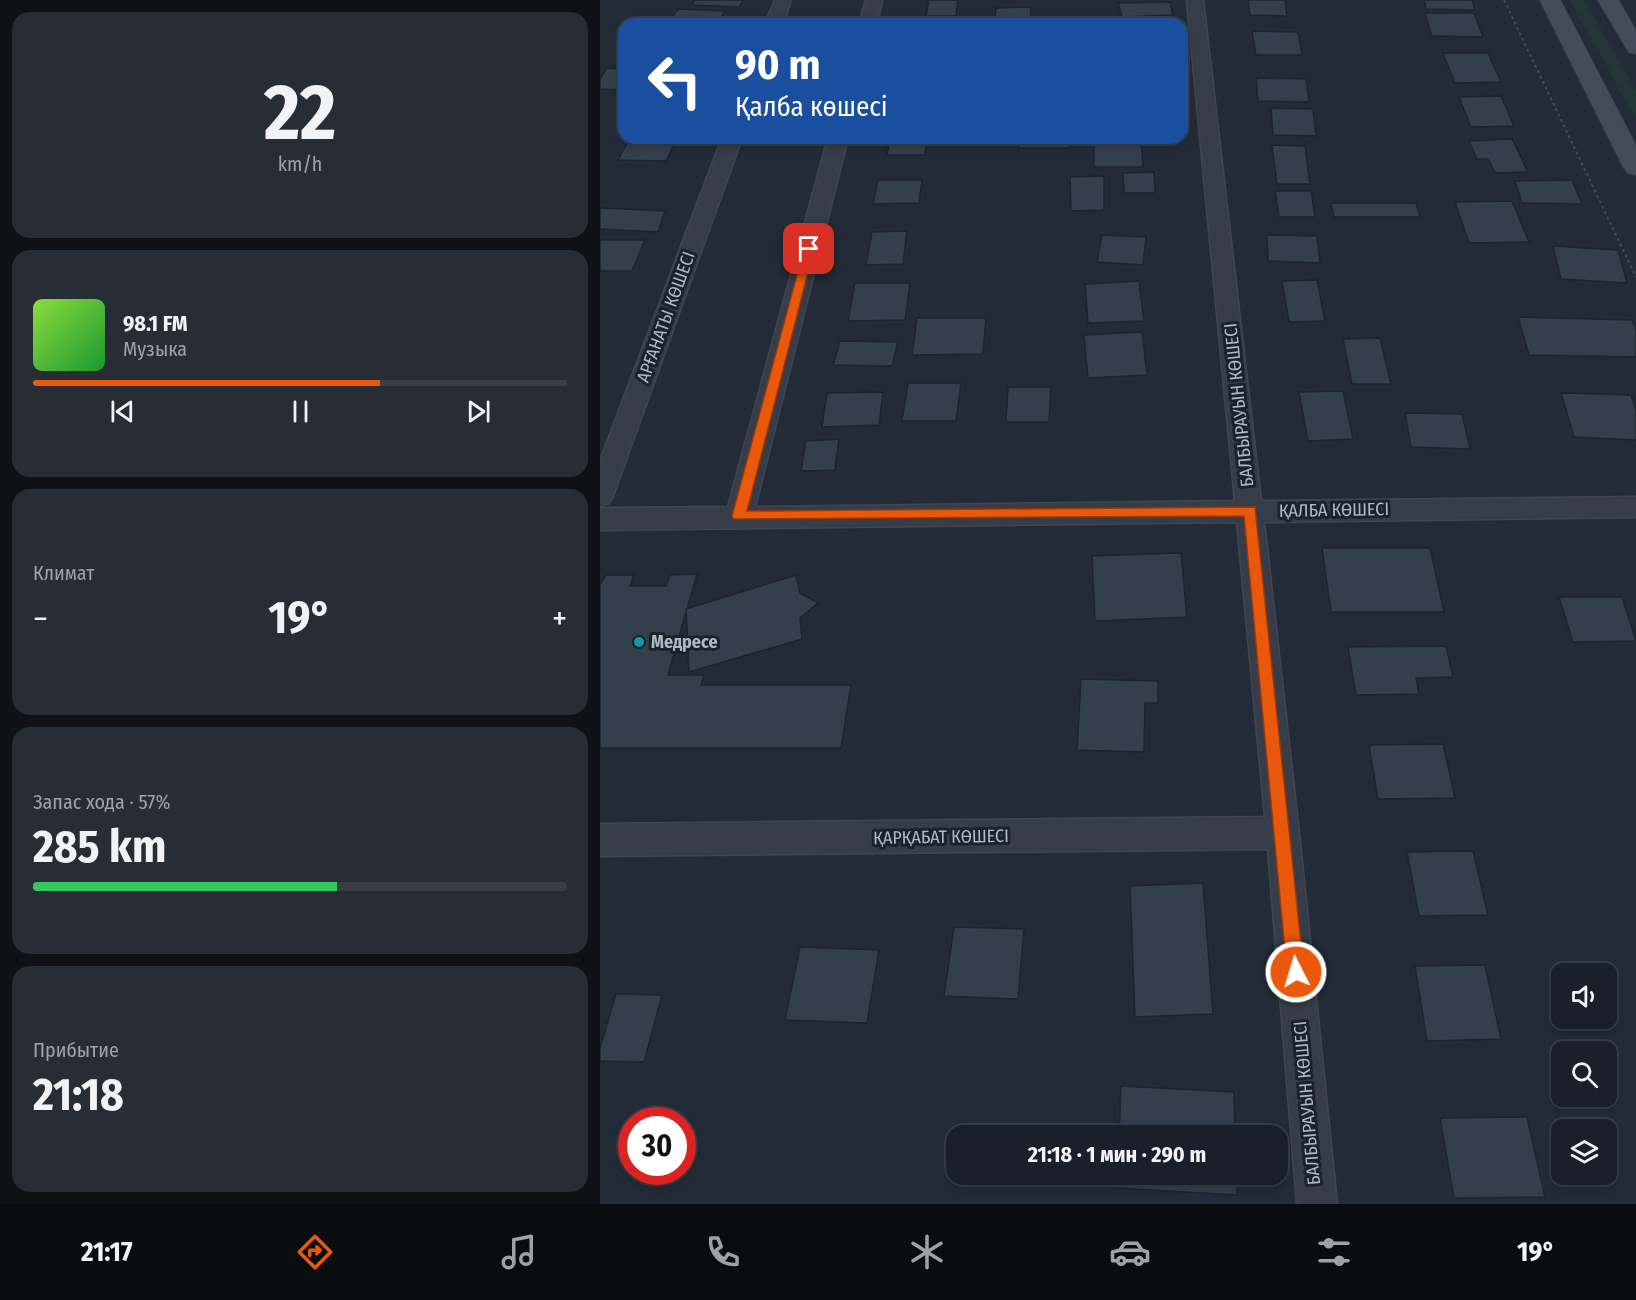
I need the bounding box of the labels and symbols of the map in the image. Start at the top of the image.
pin [783,223,834,274]
street label: АРҒАНАТЫ КӨШЕСІ [632,248,700,386]
street label: БАЛБЫРАУЫН КӨШЕСІ [1219,322,1259,488]
street label: ҚАЛБА КӨШЕСІ [1279,498,1389,522]
place label: Медресе [651,631,718,653]
marker: Медресе [632,635,646,649]
street label: ҚАРҚАБАТ КӨШЕСІ [873,825,1009,849]
position arrow [1264,940,1328,1004]
street label: БАЛБЫРАУЫН КӨШЕСІ [1289,1020,1325,1186]
speed limit sign: 30 [618,1107,696,1185]

